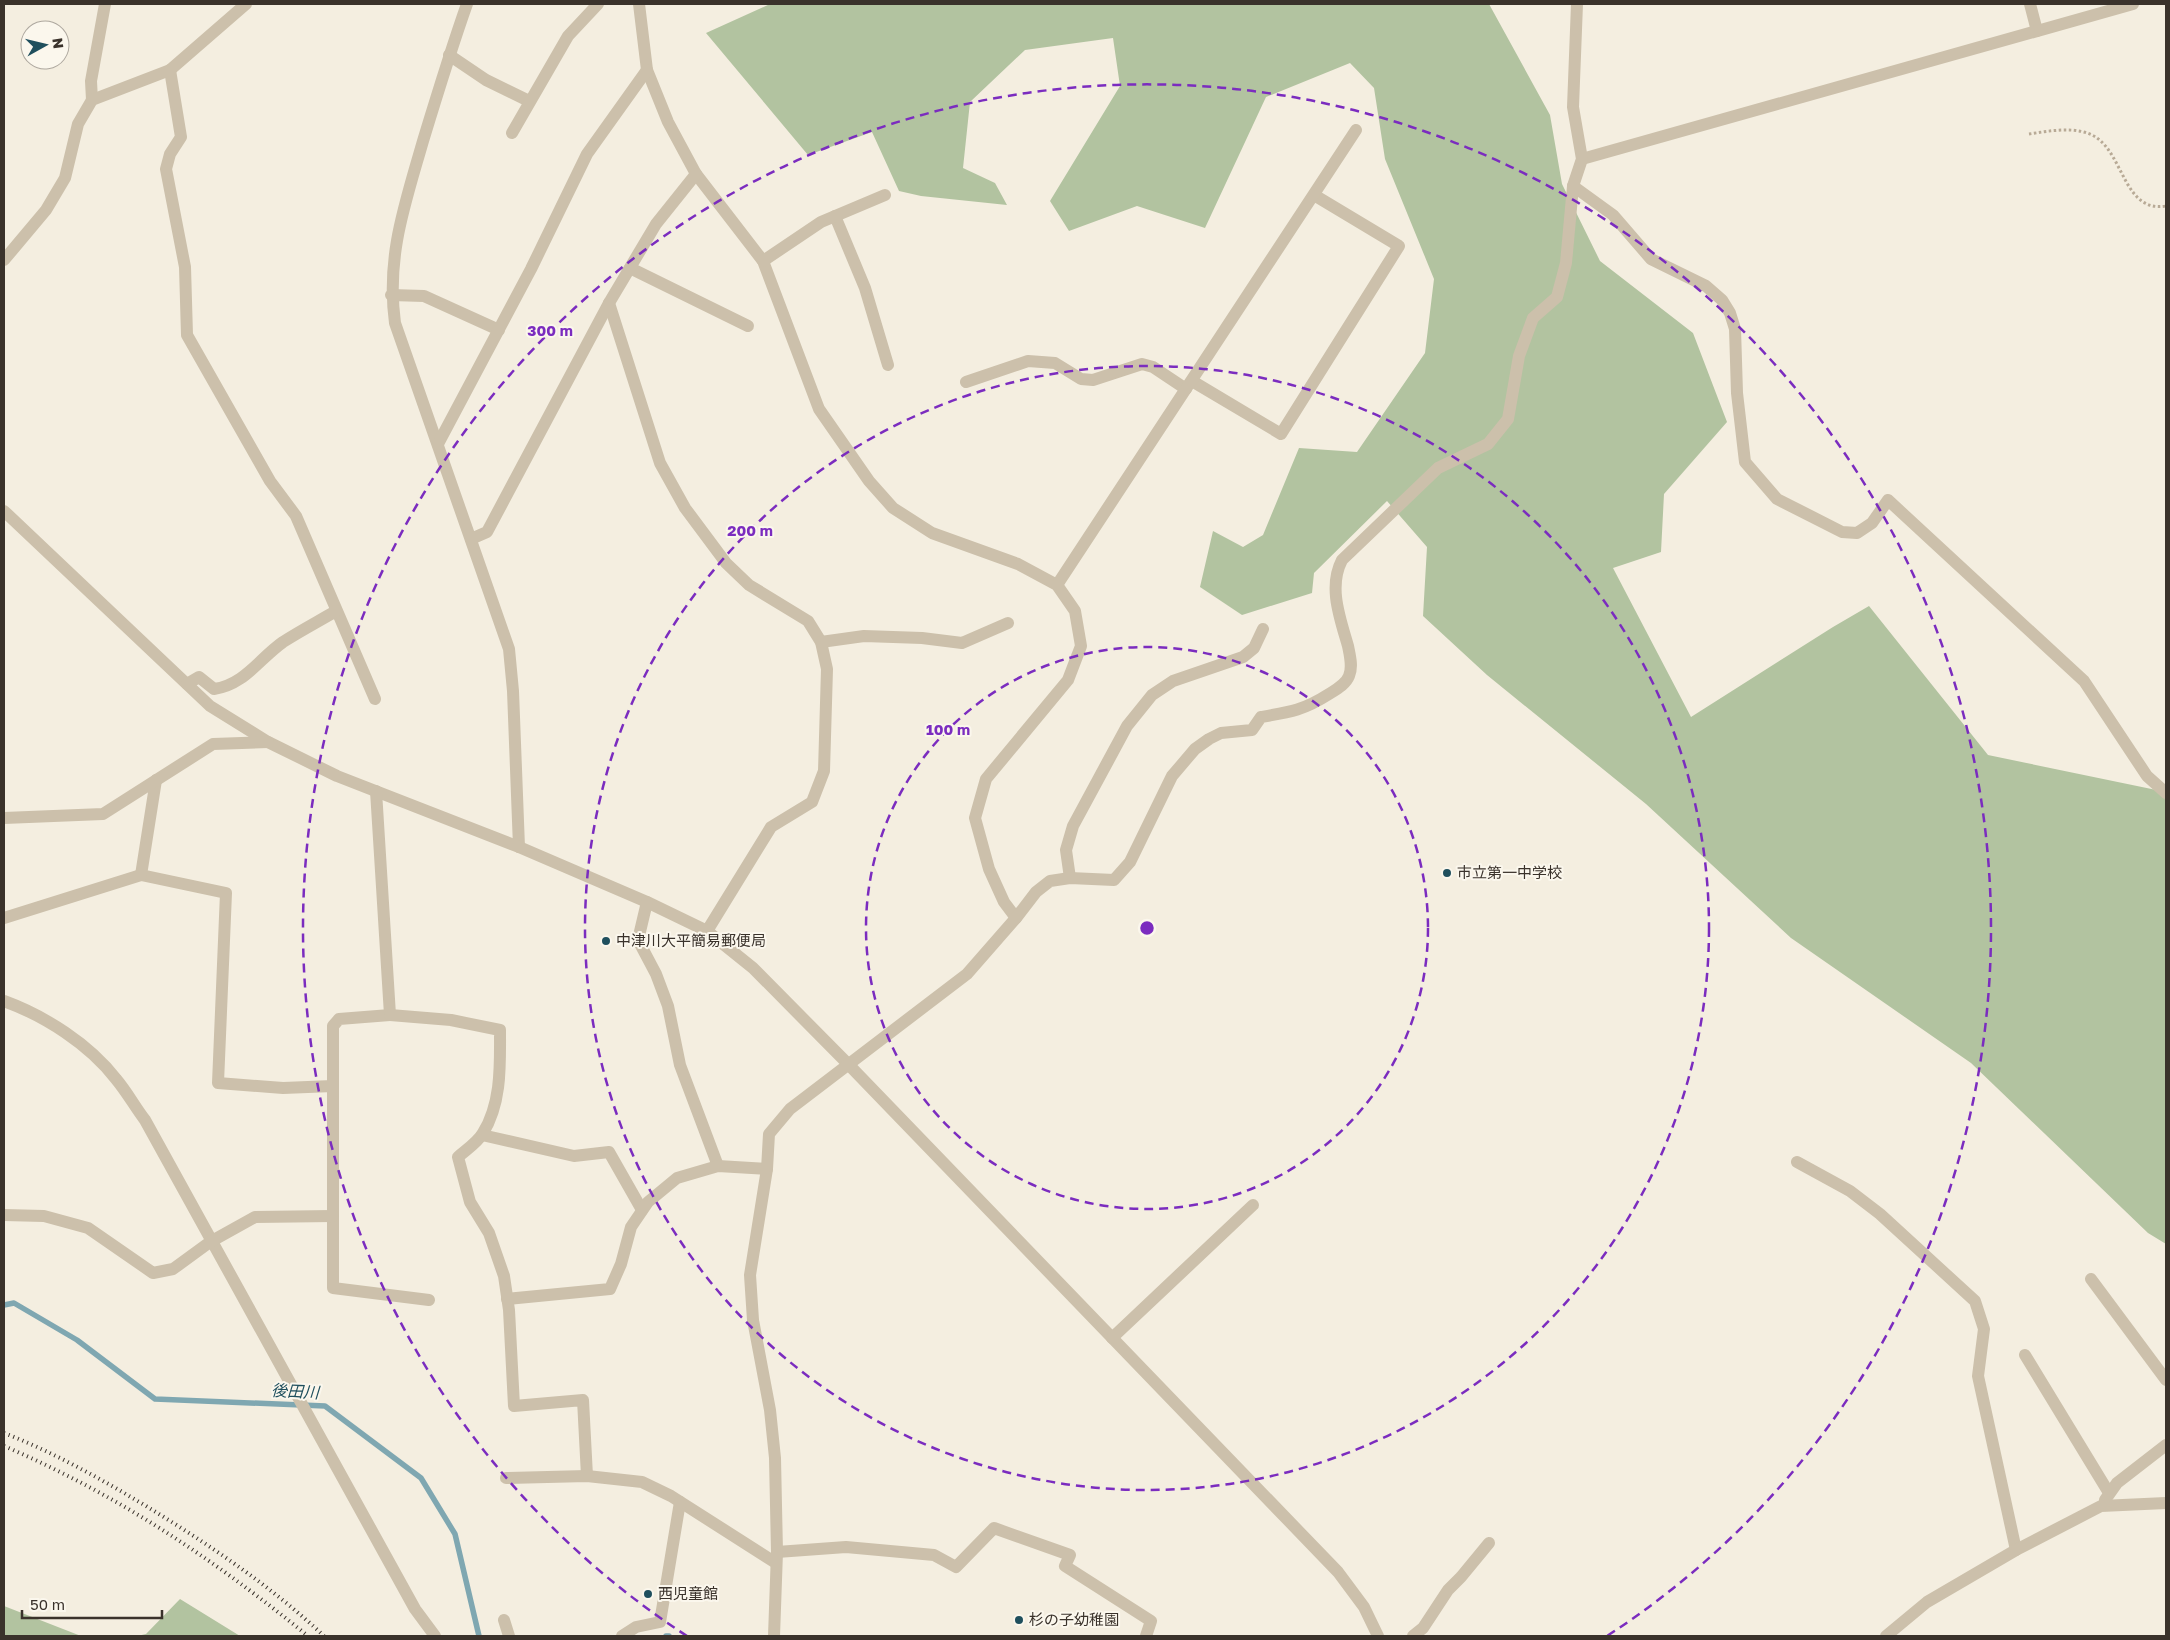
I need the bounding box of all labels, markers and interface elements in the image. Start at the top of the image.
north arrow [20,20,70,70]
text: N [49,37,68,50]
text: 300 m [527,321,573,339]
text: 200 m [727,521,773,539]
text: 100 m [926,720,970,738]
place label: 市立第一中学校 [1457,863,1562,881]
marker: 市立第一中学校 [1441,867,1453,879]
centre of rings [1138,919,1156,937]
place label: 中津川大平簡易郵便局 [616,931,766,949]
marker: 中津川大平簡易郵便局 [600,935,612,947]
water label: 後田川 [271,1380,321,1402]
place label: 西児童館 [658,1584,718,1602]
scale bar [22,1588,162,1620]
marker: 西児童館 [642,1588,654,1600]
text: 50 m [30,1595,65,1613]
place label: 杉の子幼稚園 [1029,1610,1119,1628]
marker: 杉の子幼稚園 [1013,1614,1025,1626]

